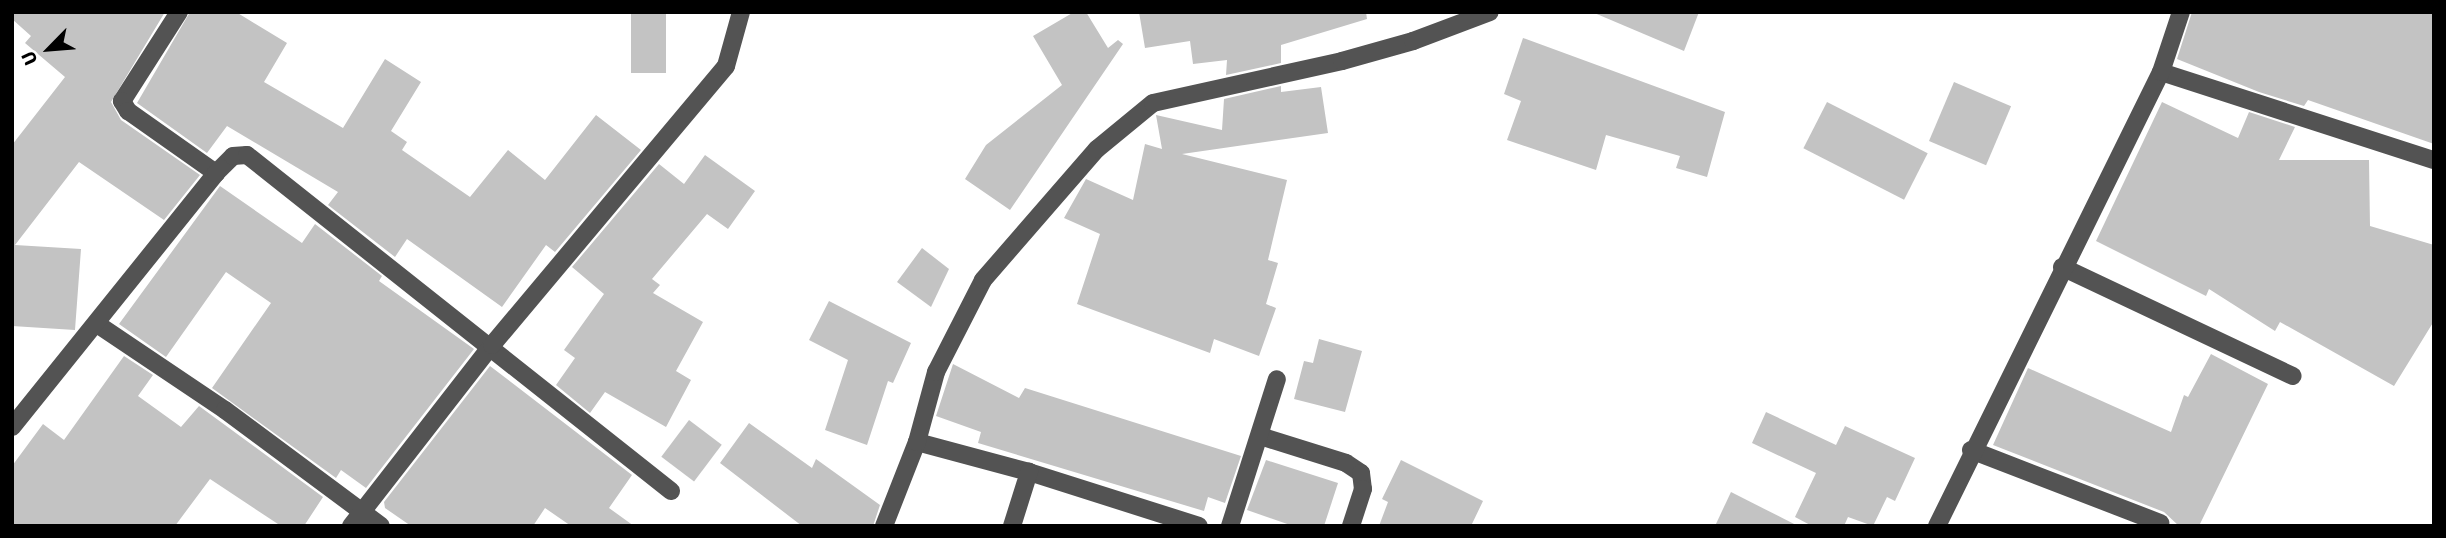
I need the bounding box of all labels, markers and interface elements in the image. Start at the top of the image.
north arrow [14,14,84,84]
text: U [16,47,44,69]

